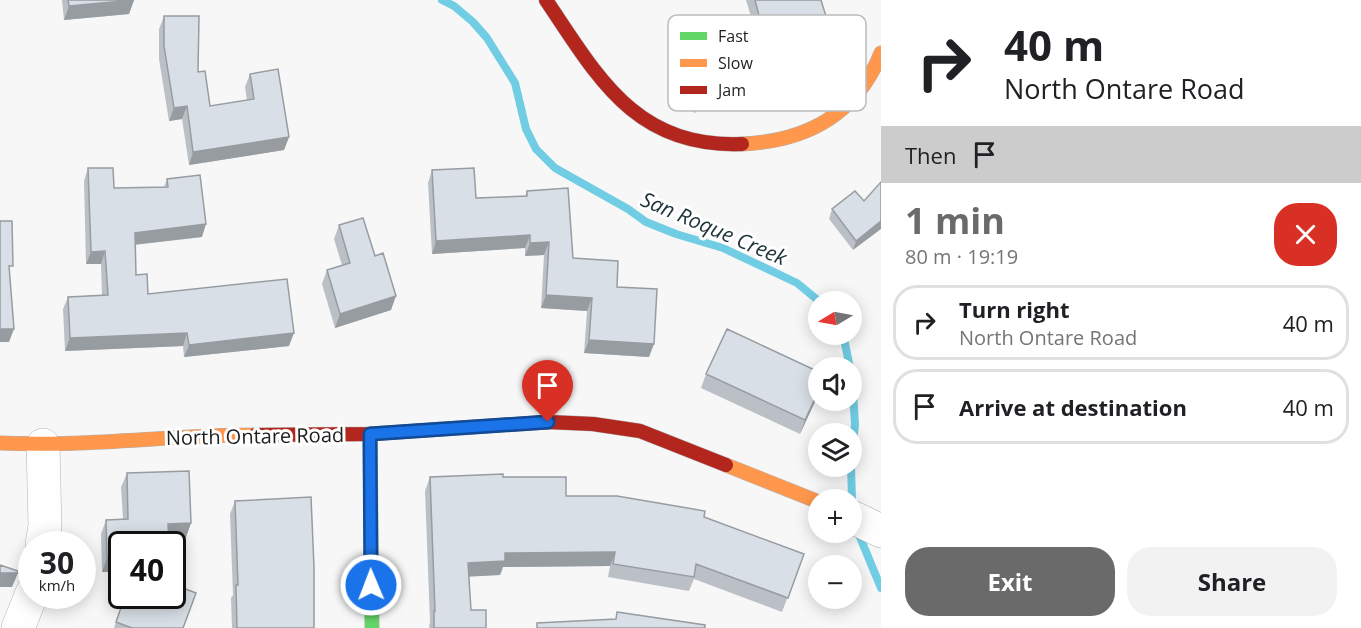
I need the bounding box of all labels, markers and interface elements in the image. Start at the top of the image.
legend [668,15,866,111]
text: 40 m [1004,16,1104,73]
icon: right [905,24,983,102]
text: Fast [718,25,749,47]
text: Slow [718,52,753,74]
text: North Ontare Road [1004,70,1245,107]
text: Jam [716,79,746,101]
icon: arrive [968,138,1001,171]
text: Then [905,140,956,170]
water label: San Roque Creek [637,185,792,272]
text: 1 min [905,196,1005,245]
button: close [1274,203,1337,266]
text: 80 m · 19:19 [905,243,1018,270]
north arrow [808,291,862,345]
map controls [808,291,862,609]
text: Turn right [959,294,1070,324]
icon: right [908,306,941,339]
text: 40 m [1283,308,1334,338]
text: North Ontare Road [959,324,1137,351]
button: sound [808,357,862,411]
pin [522,360,573,422]
icon: arrive [531,369,564,402]
icon: arrive [908,390,941,423]
text: Arrive at destination [959,392,1187,422]
text: 40 m [1283,392,1334,422]
street label: North Ontare Road [166,421,344,451]
button: layers [808,423,862,477]
button: + [808,489,862,543]
speed limit sign: 40 [108,531,186,609]
text: 30 [40,542,74,583]
button: Exit [905,547,1115,616]
button: Share [1127,547,1337,616]
position arrow [339,553,403,617]
button: − [808,555,862,609]
text: km/h [39,575,75,595]

